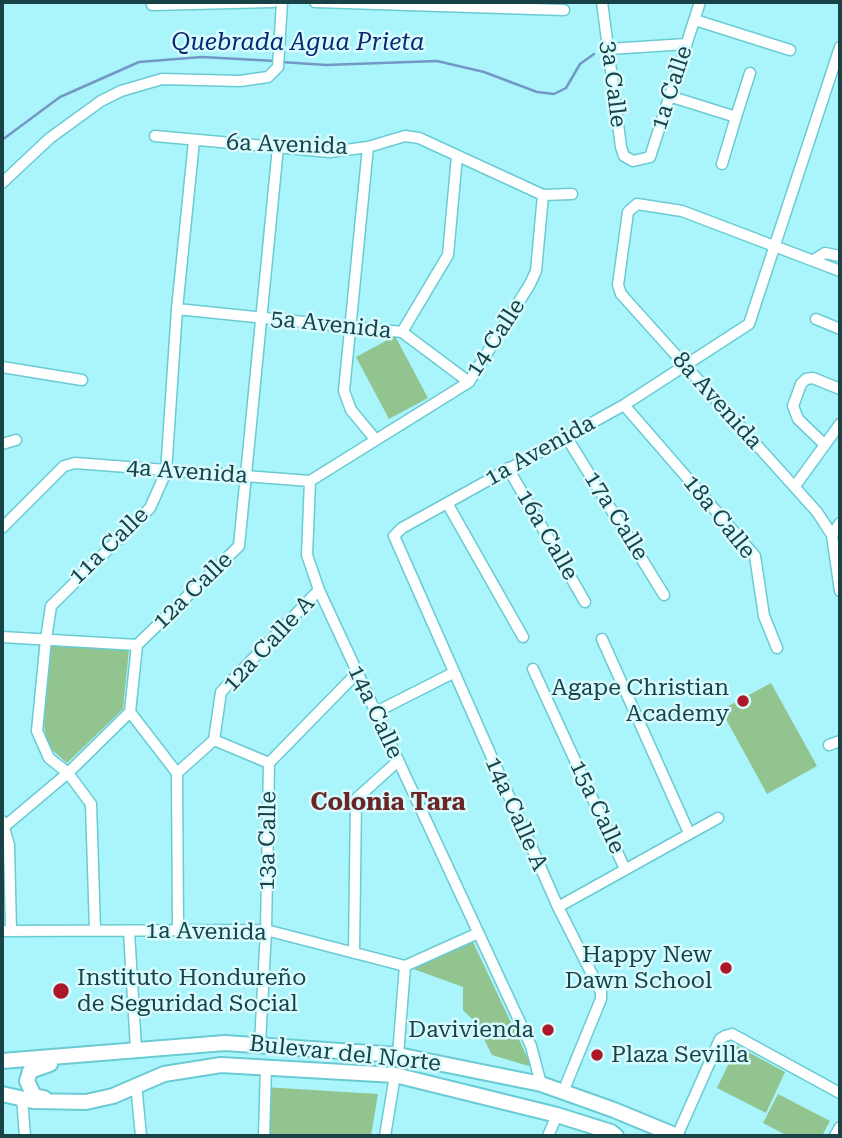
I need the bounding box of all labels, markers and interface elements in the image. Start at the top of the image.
water label: Quebrada Agua Prieta [171,29,425,57]
street label: 3a Calle [594,39,632,129]
street label: 1a Calle [645,42,699,134]
street label: 6a Avenida [226,129,348,161]
street label: 14 Calle [461,294,531,382]
street label: 5a Avenida [269,305,393,345]
street label: 8a Avenida [666,347,768,455]
street label: 1a Avenida [480,409,600,493]
street label: 4a Avenida [125,454,249,490]
street label: 17a Calle [578,466,654,566]
street label: 18a Calle [677,470,761,564]
street label: 16a Calle [510,485,584,585]
street label: 11a Calle [64,501,154,591]
street label: 12a Calle [148,546,238,636]
street label: 12a Calle A [217,590,321,698]
street label: 14a Calle [341,661,409,763]
place label: Agape Christian Academy [552,674,729,728]
marker: Agape Christian Academy [735,693,751,709]
street label: 14a Calle A [479,753,553,875]
street label: 15a Calle [563,756,631,858]
district label: Colonia Tara [310,789,466,817]
street label: 13a Calle [253,791,283,891]
street label: 1a Avenida [145,917,267,947]
place label: Happy New Dawn School [565,941,712,995]
marker: Happy New Dawn School [718,960,734,976]
place label: Instituto Hondureño de Seguridad Social [77,964,306,1018]
marker: Instituto Hondureño de Seguridad Social [51,981,71,1001]
place label: Davivienda [408,1016,534,1044]
marker: Davivienda [540,1022,556,1038]
street label: Bulevar del Norte [248,1030,442,1078]
place label: Plaza Sevilla [611,1041,749,1069]
marker: Plaza Sevilla [589,1047,605,1063]

